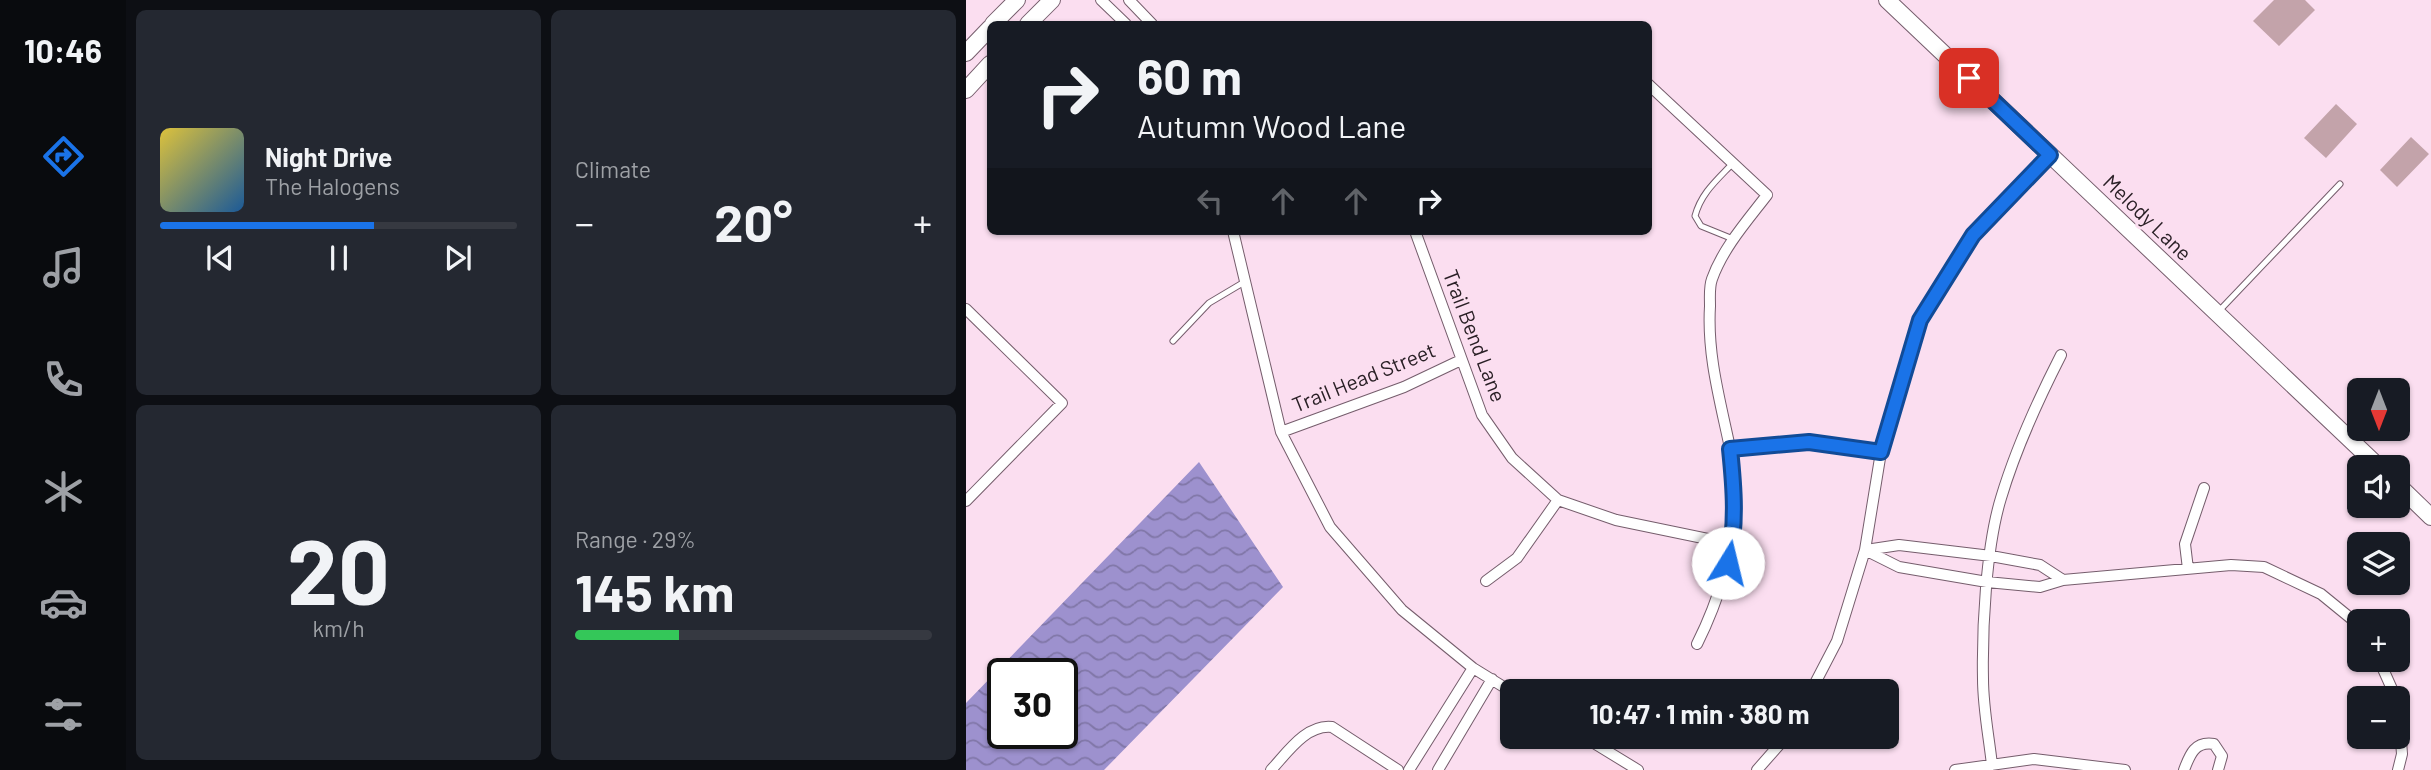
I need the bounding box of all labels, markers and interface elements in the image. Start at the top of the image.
text: 10:46 [24,31,102,69]
text: 60 m [1137,46,1242,105]
pin [1939,48,1999,108]
icon: right [1022,49,1113,140]
icon: arrive [1950,59,1988,97]
text: Autumn Wood Lane [1137,106,1406,144]
icon: directions [39,132,88,181]
text: Night Drive [265,141,392,172]
text: Climate [575,155,651,183]
street label: Melody Lane [2099,169,2197,265]
text: The Halogens [265,172,400,200]
icon: left [1191,182,1229,220]
icon: ahead [1264,182,1302,220]
icon: ahead [1337,182,1375,220]
icon: right [1410,182,1448,220]
text: 20° [714,190,793,252]
text: − [575,199,594,245]
text: + [913,199,932,245]
icon: previous [201,239,239,277]
icon: pause [320,239,358,277]
icon: next [439,239,477,277]
icon: music [39,243,88,292]
street label: Trail Bend Lane [1439,266,1512,405]
street label: Trail Head Street [1288,337,1439,417]
icon: phone [39,355,88,404]
north arrow [2347,378,2410,441]
map controls [2347,378,2410,749]
button: sound [2347,455,2410,518]
icon: climate [39,467,88,516]
text: 20 [287,514,390,623]
text: Range · 29% [575,525,696,553]
position arrow [1691,526,1765,600]
button: layers [2347,532,2410,595]
text: 145 km [575,560,734,622]
icon: car [39,578,88,627]
button: + [2347,609,2410,672]
text: km/h [312,614,365,642]
speed limit sign: 30 [987,658,1078,749]
button: − [2347,686,2410,749]
icon: filters [39,690,88,739]
text: 10:47 · 1 min · 380 m [1589,698,1810,729]

